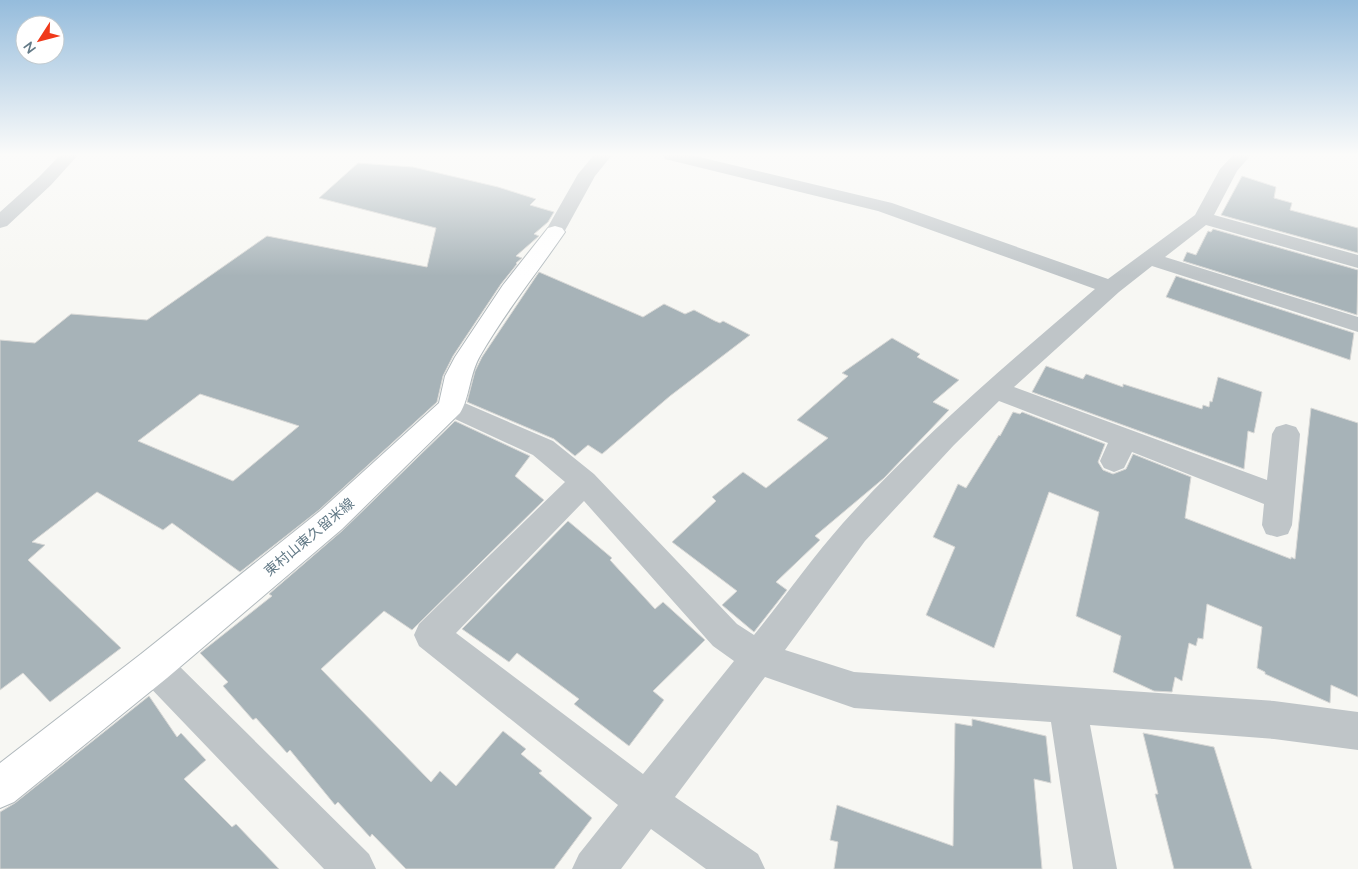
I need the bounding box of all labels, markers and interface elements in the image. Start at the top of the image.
north arrow [15,15,65,65]
text: N [19,38,40,57]
street label: 東村山東久留米線 [260,494,358,580]

